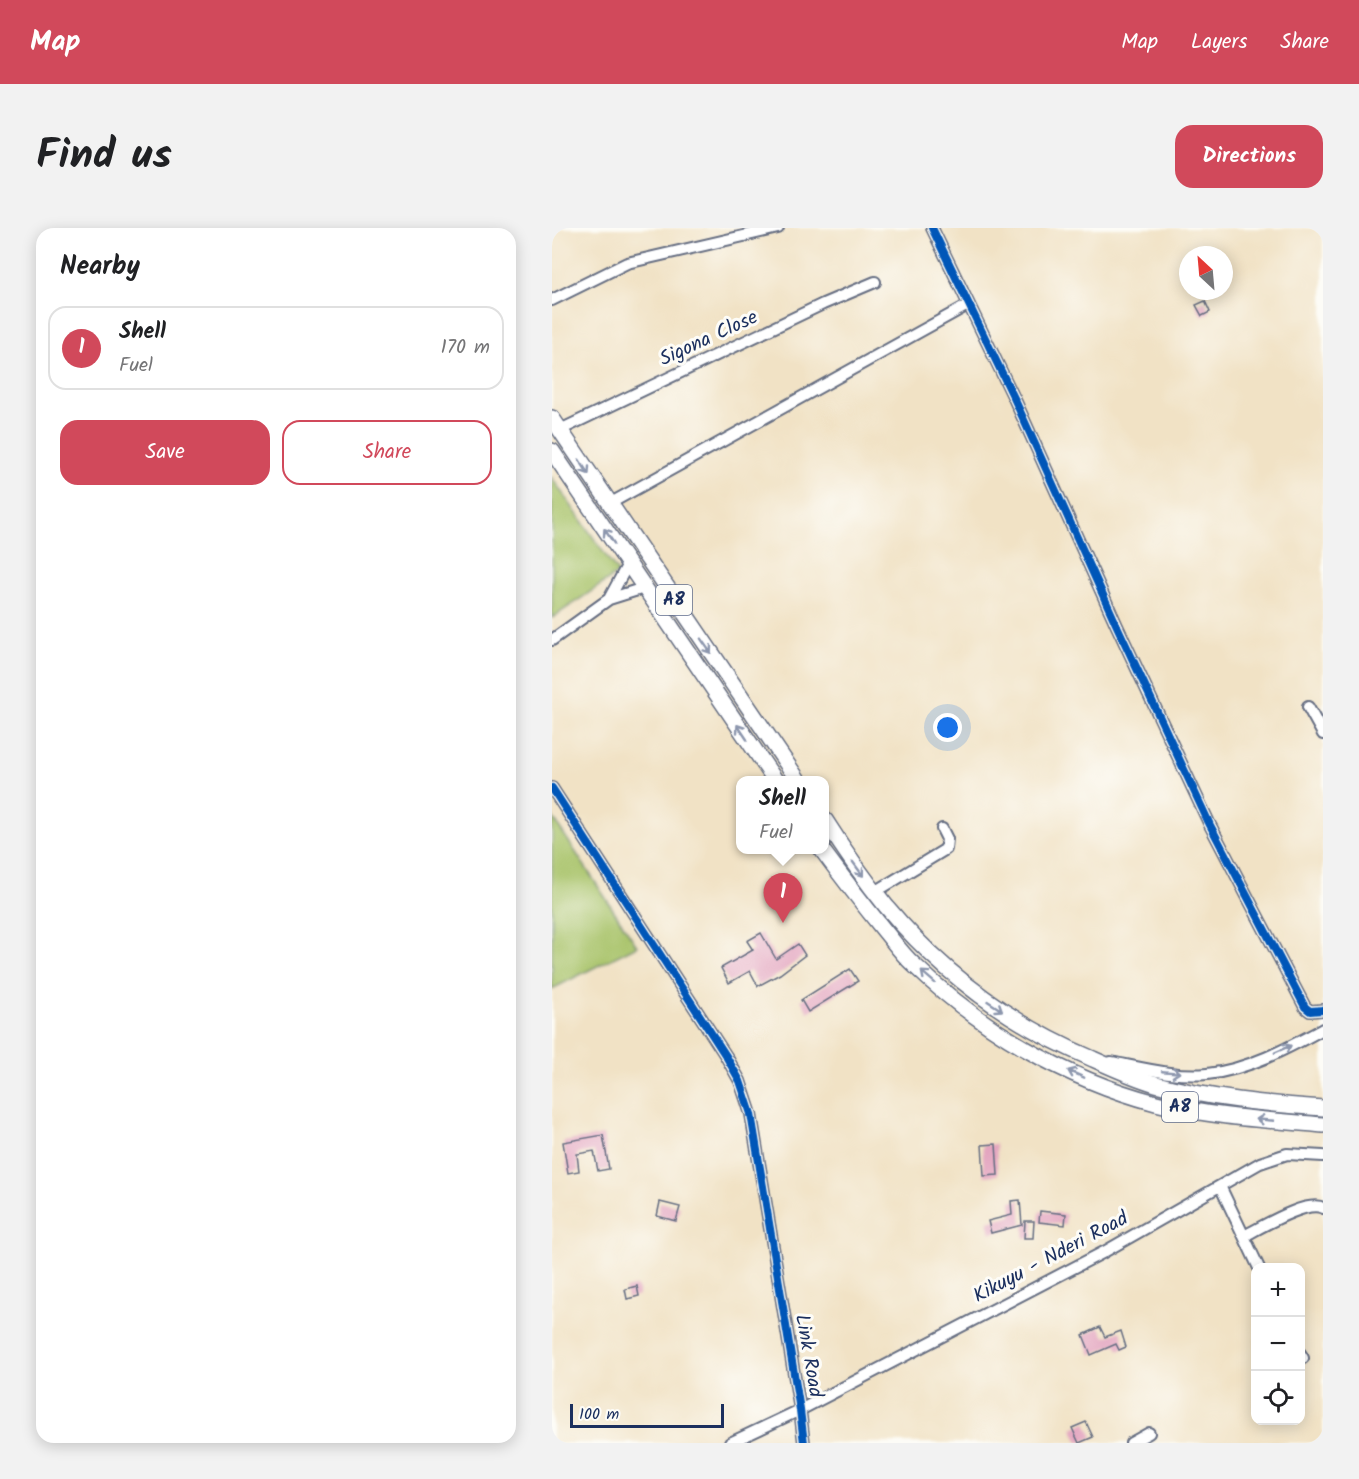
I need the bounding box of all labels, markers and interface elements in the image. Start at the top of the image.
text: Map [30,20,81,65]
text: Map [1121,26,1158,59]
text: Layers [1191,26,1247,59]
text: Share [1280,26,1329,59]
text: Find us [36,123,172,190]
button: Directions [1175,125,1323,188]
text: Nearby [60,246,140,288]
north arrow [1179,246,1233,300]
street label: Sigona Close [654,302,764,376]
text: Shell [119,315,166,350]
text: 1 [78,332,85,364]
text: 170 m [441,332,490,364]
text: Fuel [119,350,153,382]
button: Save [60,420,270,485]
button: Share [282,420,492,485]
one-way arrow [579,458,591,475]
one-way arrow [603,528,615,544]
road number: A8 [656,585,692,615]
one-way arrow [700,637,712,653]
your location [933,713,962,742]
one-way arrow [736,724,748,741]
popup [736,776,829,854]
text: Shell [759,782,806,817]
text: Fuel [759,817,793,849]
one-way arrow [852,860,864,876]
pin: 1 [764,874,802,923]
one-way arrow [921,970,936,984]
one-way arrow [986,1000,1003,1012]
one-way arrow [1273,1043,1291,1054]
one-way arrow [1161,1067,1181,1078]
one-way arrow [1068,1068,1086,1080]
road number: A8 [1162,1092,1198,1122]
one-way arrow [1255,1114,1275,1125]
street label: Kikuyu - Nderi Road [968,1203,1135,1312]
map controls [1251,1263,1305,1425]
button: + [1251,1263,1305,1317]
street label: Link Road [785,1312,831,1401]
button: − [1251,1317,1305,1371]
button: locate [1251,1371,1305,1425]
scale bar [570,1401,724,1428]
text: 100 m [579,1402,619,1427]

